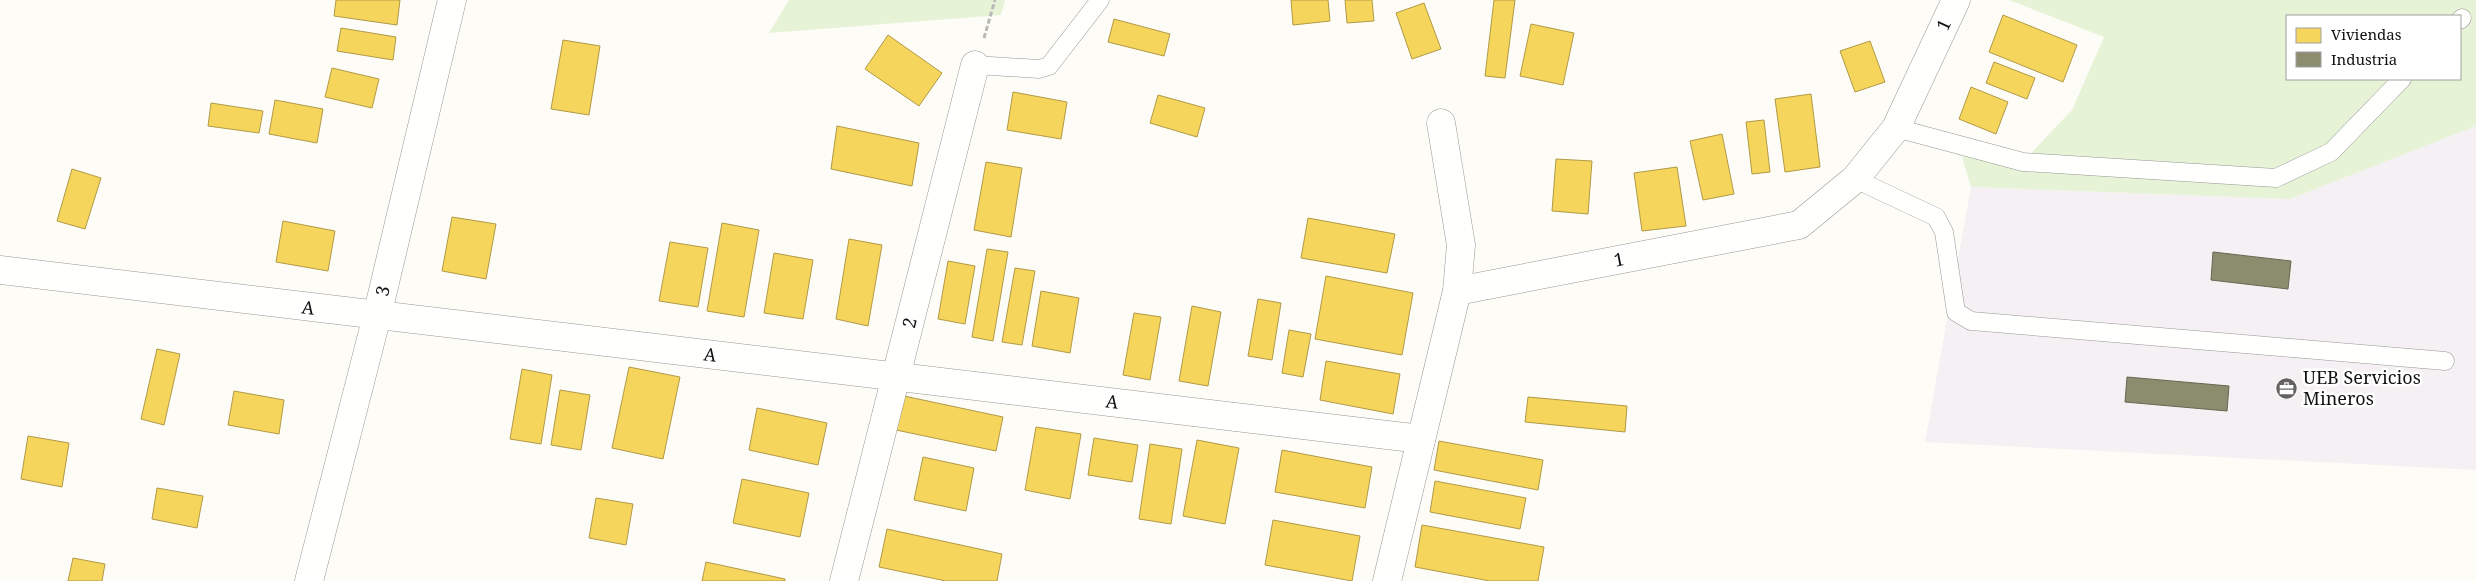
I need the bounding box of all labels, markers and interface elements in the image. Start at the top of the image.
street label: 1 [1930,15,1956,34]
legend [2286,15,2461,80]
text: Viviendas [2331,24,2402,44]
text: Industria [2331,49,2397,69]
street label: 1 [1612,246,1626,272]
street label: 3 [369,283,395,298]
street label: A [300,294,316,320]
street label: 2 [896,315,922,331]
street label: A [702,341,718,367]
place label: UEB Servicios Mineros [2303,365,2421,410]
office icon: UEB Servicios Mineros [2275,376,2299,400]
street label: A [1104,388,1120,414]

